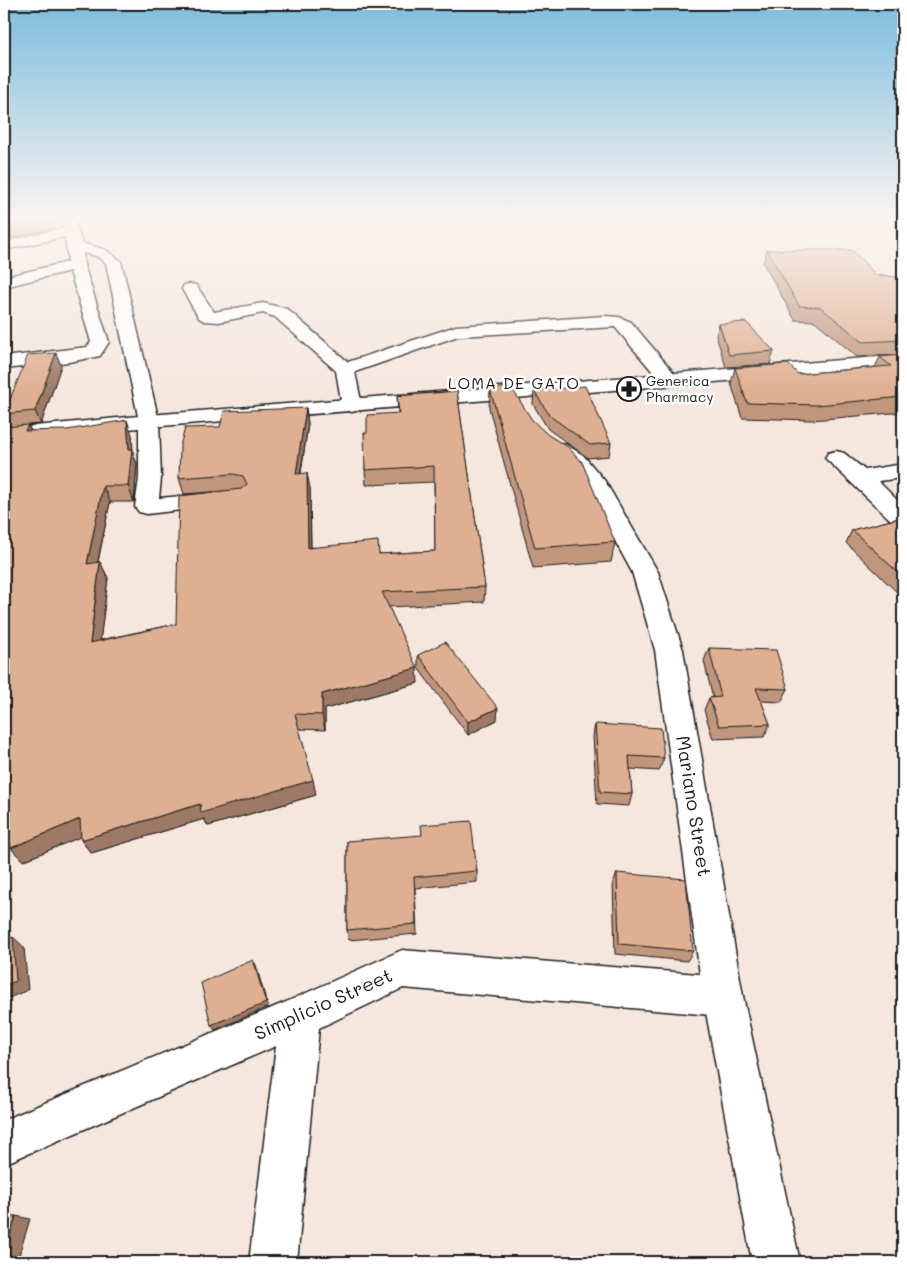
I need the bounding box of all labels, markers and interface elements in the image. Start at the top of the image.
place label: Generica Pharmacy [646,371,714,406]
district label: LOMA DE GATO [448,372,580,393]
pharmacy icon: Generica Pharmacy [616,376,642,402]
street label: Mariano Street [671,734,718,878]
street label: Simplicio Street [250,962,396,1045]

